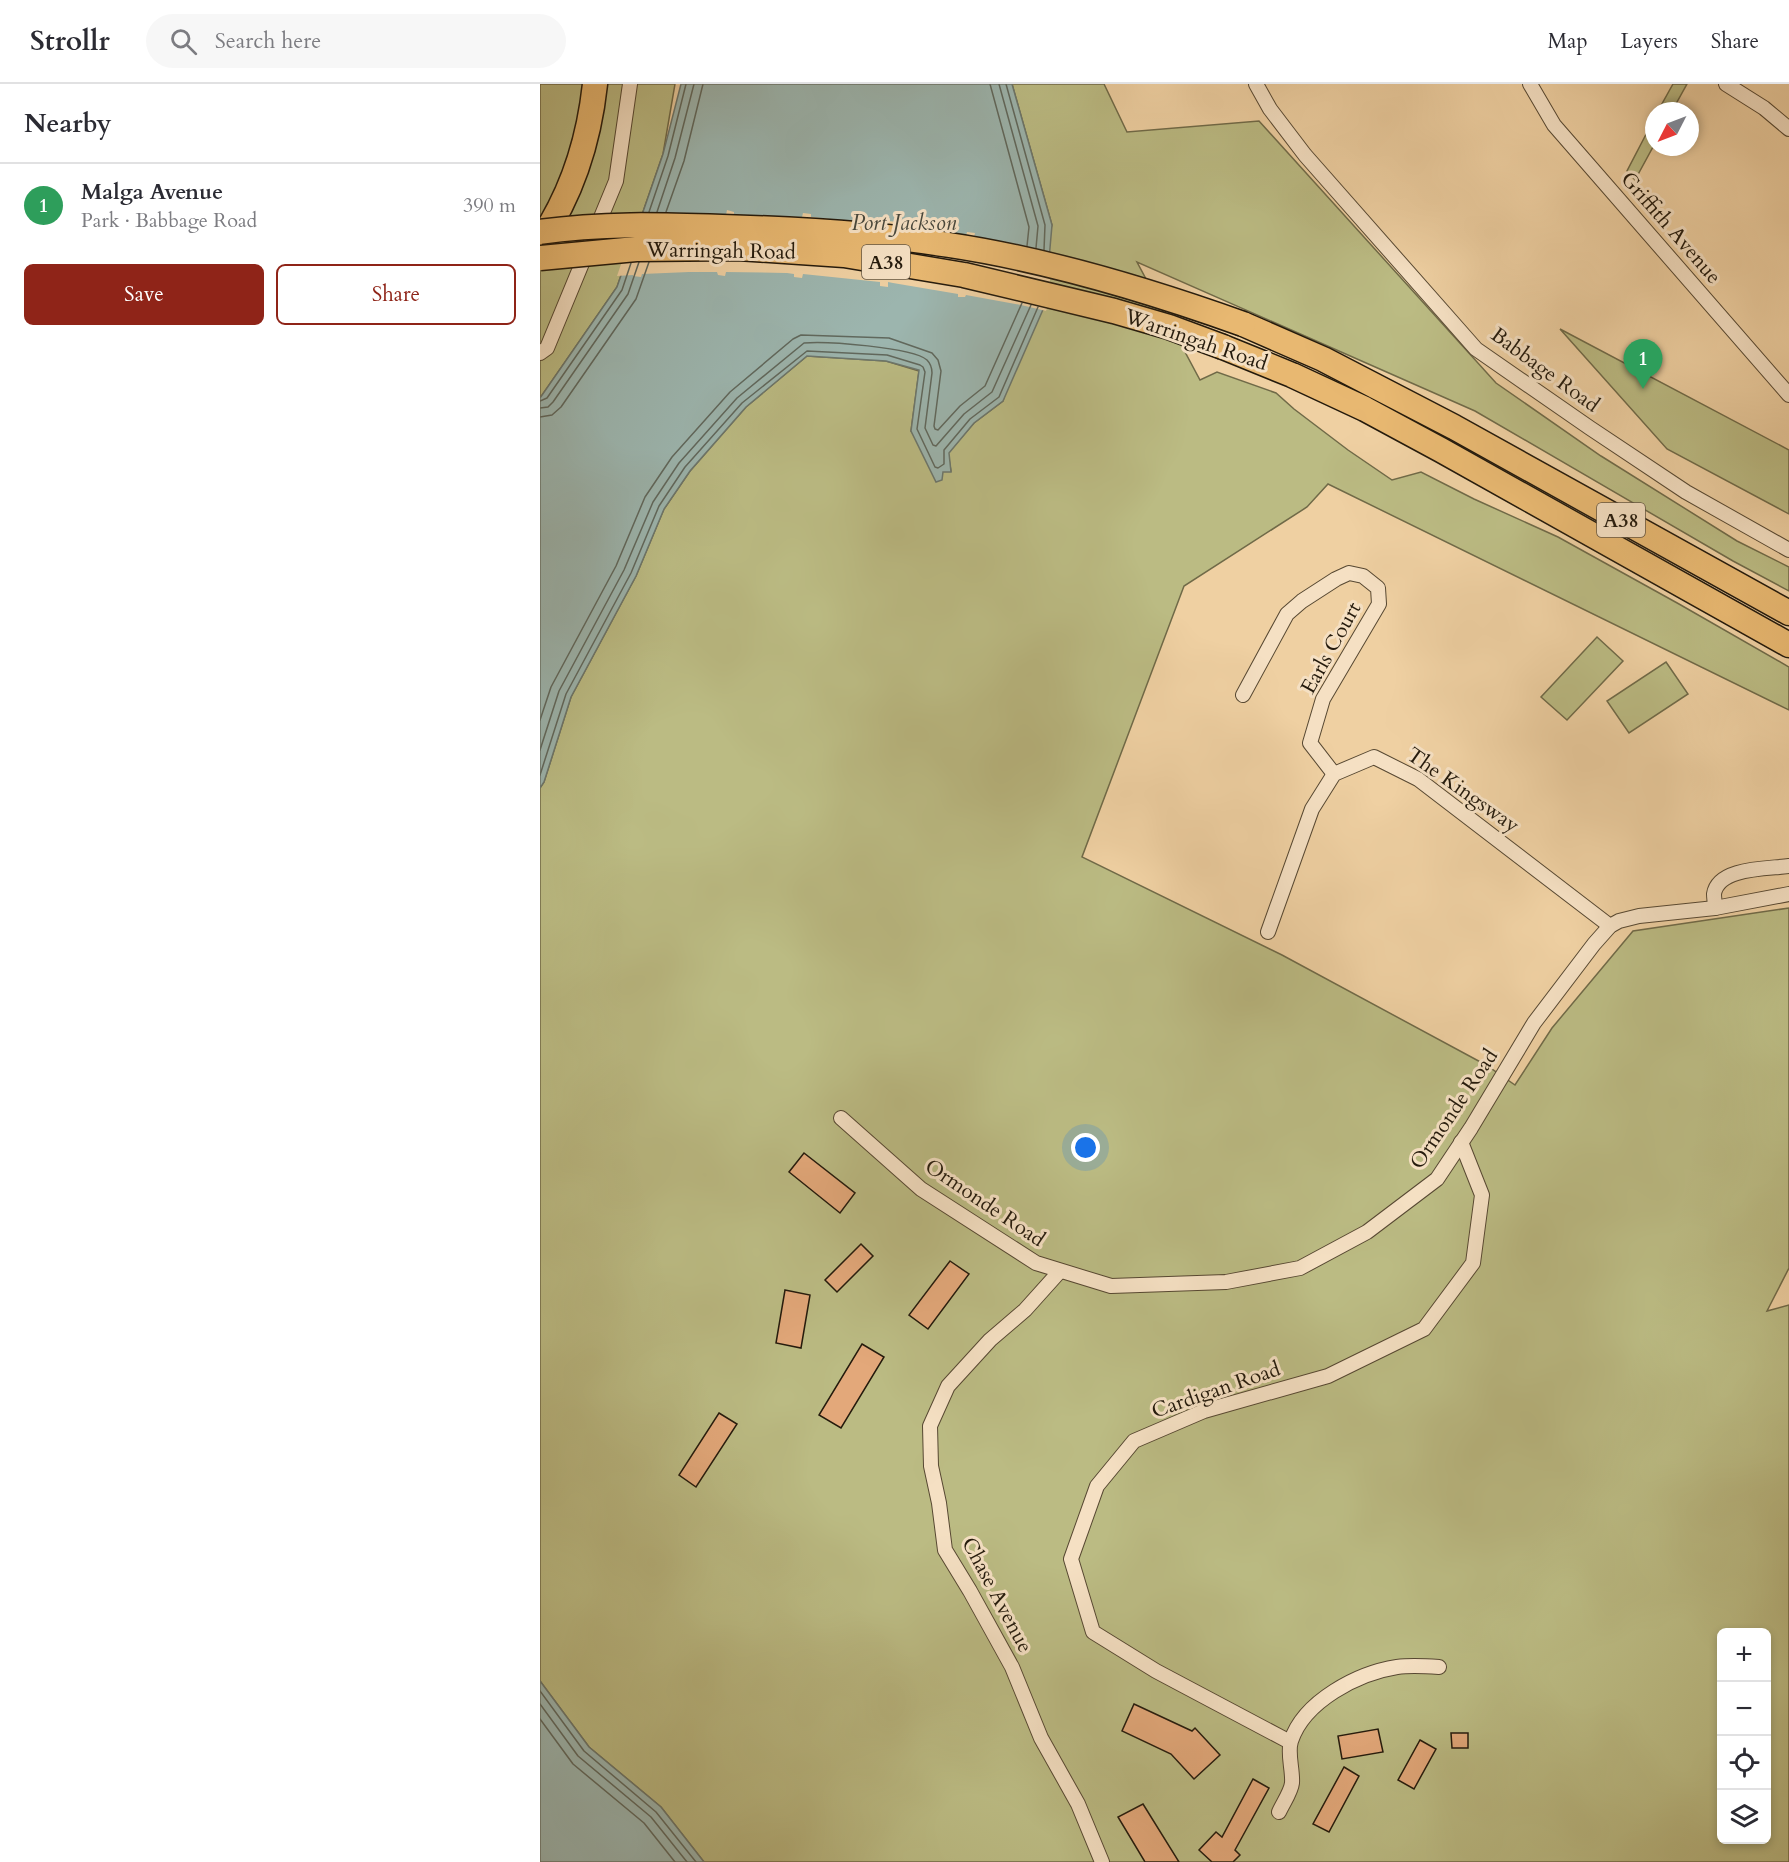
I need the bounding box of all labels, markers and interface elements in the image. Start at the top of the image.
search box [146,14,566,68]
text: Strollr [30,22,110,60]
icon: search [167,25,200,58]
text: Search here [215,26,321,56]
text: Map [1548,27,1588,56]
text: Layers [1621,27,1678,56]
text: Share [1711,27,1759,56]
north arrow [1645,102,1699,156]
text: Nearby [24,106,112,141]
street label: Griffith Avenue [1614,166,1728,290]
text: Malga Avenue [81,177,223,207]
text: 1 [38,192,49,219]
text: 390 m [463,192,516,219]
text: Park · Babbage Road [81,207,257,234]
water label: Port Jackson [852,208,957,238]
street label: Warringah Road [645,235,796,267]
road number: A38 [862,245,910,279]
button: Save [24,264,264,325]
button: Share [276,264,516,325]
street label: Warringah Road [1120,302,1271,378]
street label: Babbage Road [1485,321,1605,419]
pin: 1 [1624,340,1662,389]
road number: A38 [1597,503,1645,537]
street label: Earls Court [1294,597,1368,699]
street label: The Kingsway [1401,740,1525,840]
street label: Ormonde Road [1403,1043,1505,1175]
your location [1071,1133,1100,1162]
street label: Ormonde Road [919,1152,1051,1254]
street label: Cardigan Road [1148,1354,1284,1426]
street label: Chase Avenue [954,1532,1040,1658]
map controls [1717,1628,1771,1844]
button: + [1717,1628,1771,1682]
button: − [1717,1682,1771,1736]
button: locate [1717,1736,1771,1790]
button: layers [1717,1790,1771,1844]

